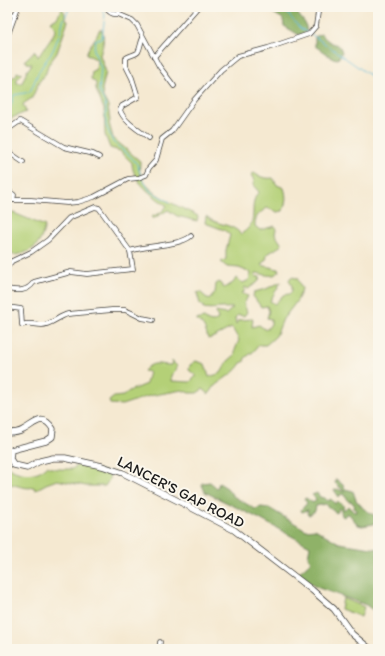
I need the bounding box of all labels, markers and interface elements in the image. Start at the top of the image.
street label: LANCER'S GAP ROAD [114,452,248,532]

